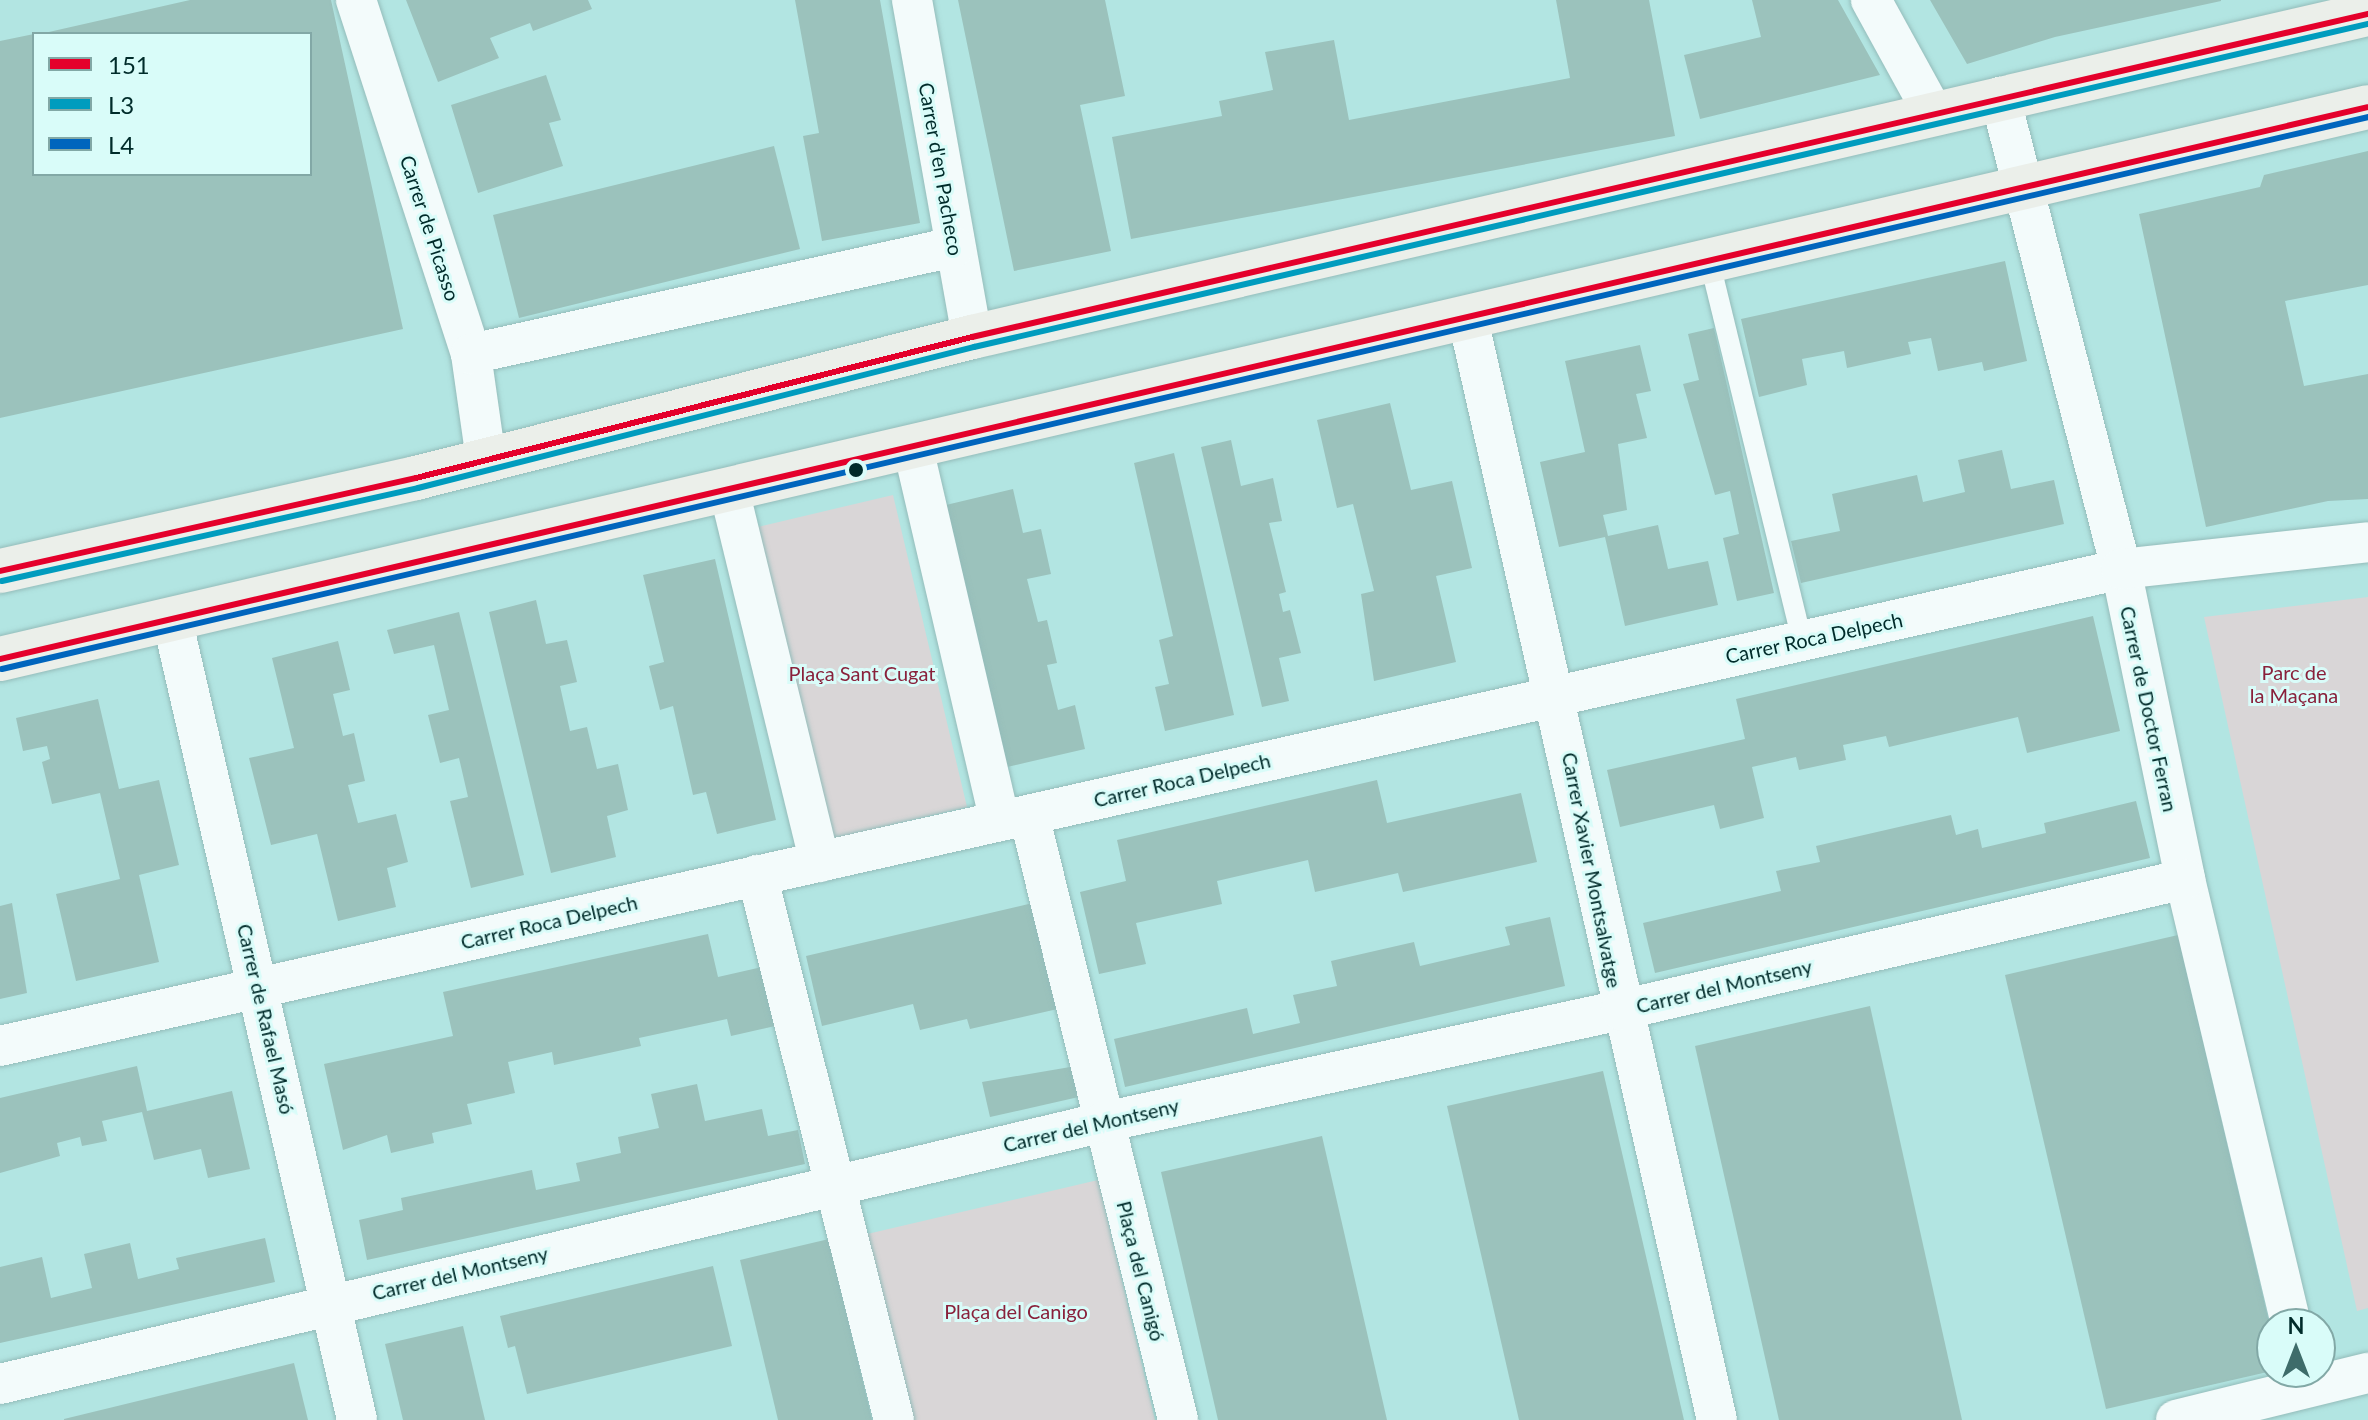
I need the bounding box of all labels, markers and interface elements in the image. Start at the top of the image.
legend [32,32,312,176]
text: 151 [108,50,150,79]
street label: Carrer d'en Pacheco [914,80,968,258]
text: L3 [108,90,134,119]
text: L4 [108,130,134,159]
street label: Carrer de Picasso [395,152,465,304]
unlabelled marker [848,462,864,478]
street label: Carrer de Doctor Ferran [2115,604,2183,814]
street label: Carrer Roca Delpech [1723,607,1905,669]
park label: Parc de la Maçana [2250,660,2338,707]
park label: Plaça Sant Cugat [789,661,935,685]
street label: Carrer Roca Delpech [1091,748,1273,812]
street label: Carrer Xavier Montsalvatge [1557,750,1627,990]
street label: Carrer Roca Delpech [458,890,640,954]
street label: Carrer de Rafael Masó [232,921,300,1117]
street label: Carrer del Montseny [1633,954,1815,1018]
street label: Carrer del Montseny [1000,1093,1182,1157]
street label: Plaça del Canigó [1112,1198,1170,1344]
street label: Carrer del Montseny [369,1241,551,1305]
park label: Plaça del Canigo [944,1299,1088,1323]
north arrow [2256,1308,2336,1388]
text: N [2288,1312,2304,1339]

